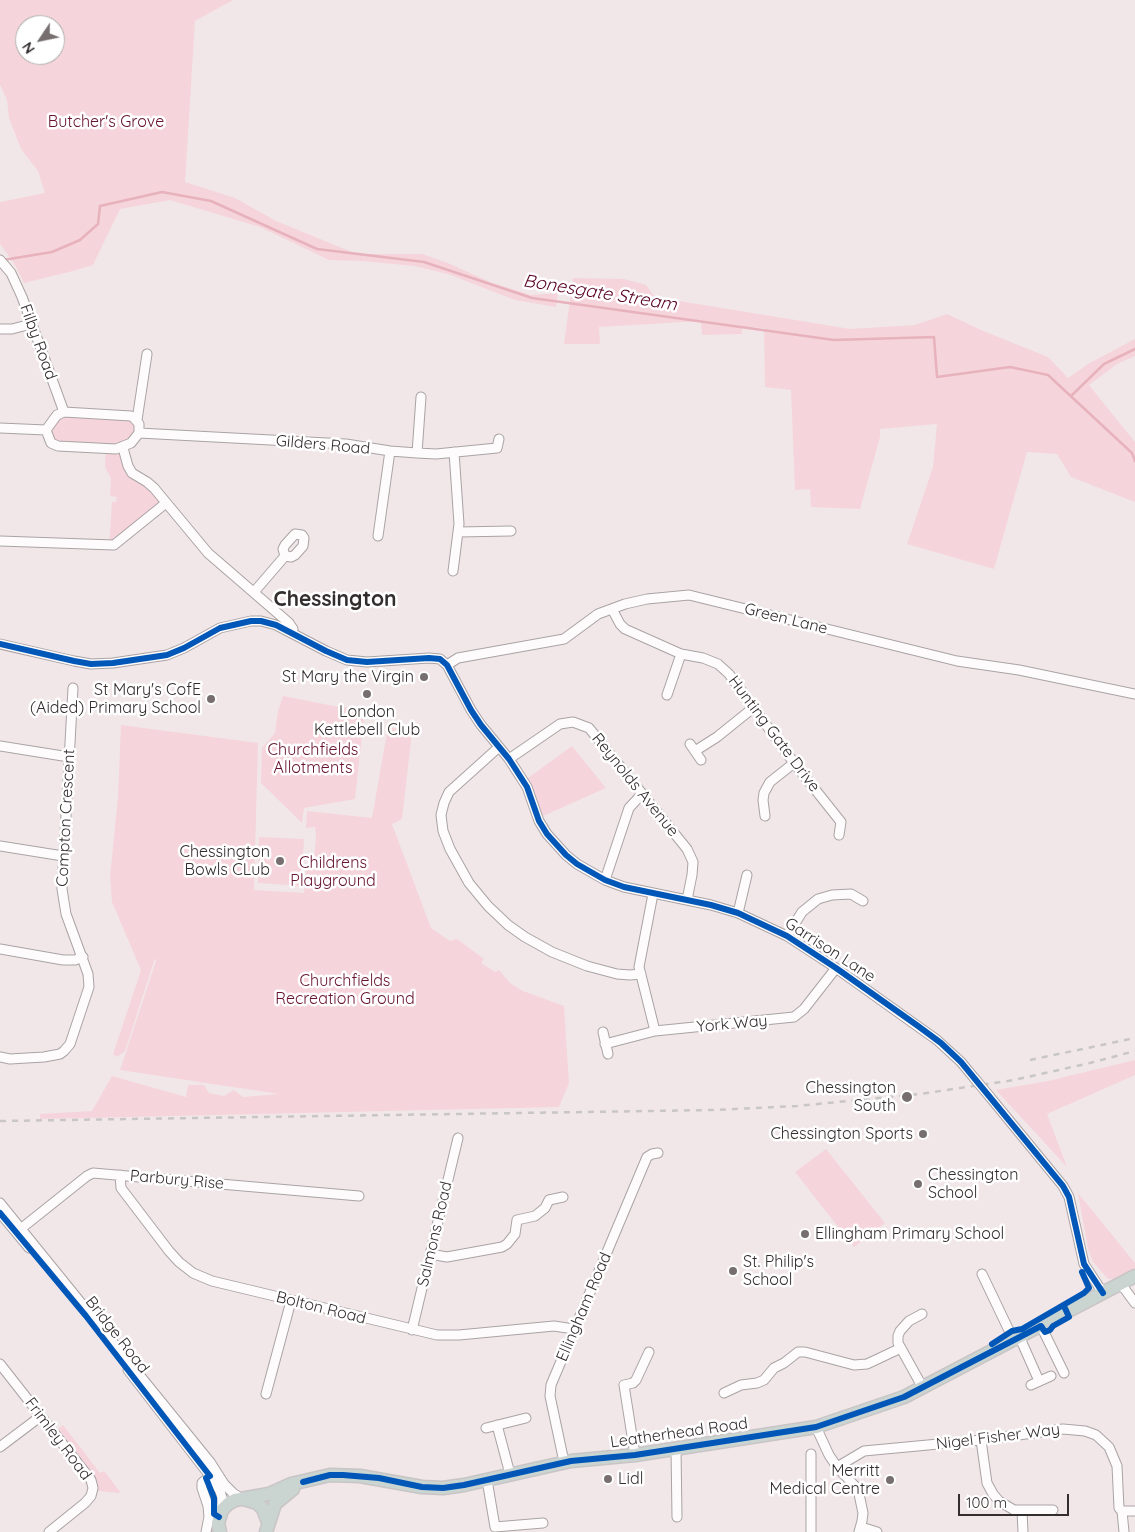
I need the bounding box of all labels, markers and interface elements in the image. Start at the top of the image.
north arrow [15,15,65,65]
text: N [18,39,39,57]
park label: Butcher's Grove [48,112,164,132]
water label: Bonesgate Stream [522,270,678,316]
street label: Filby Road [15,302,61,382]
street label: Gilders Road [275,431,371,459]
district label: Chessington [273,587,397,613]
street label: Green Lane [742,599,830,639]
place label: St Mary the Virgin [282,667,414,687]
marker: St Mary the Virgin [418,671,430,683]
street label: Hunting Gate Drive [724,672,824,796]
place label: St Mary's CofE (Aided) Primary School [30,680,201,718]
marker: London Kettlebell Club [361,688,373,700]
marker: St Mary's CofE (Aided) Primary School [205,693,217,705]
place label: London Kettlebell Club [314,702,420,740]
street label: Reynolds Avenue [587,729,683,841]
park label: Churchfields Allotments [268,740,358,778]
street label: Compton Crescent [53,749,79,887]
place label: Chessington Bowls CLub [180,842,270,880]
park label: Childrens Playground [290,853,376,891]
marker: Chessington Bowls CLub [274,855,286,867]
street label: Garrison Lane [781,914,879,986]
park label: Churchfields Recreation Ground [275,971,415,1009]
street label: York Way [696,1011,768,1037]
place label: Chessington South [806,1078,896,1116]
marker: Chessington South [900,1090,914,1104]
place label: Chessington Sports [770,1124,913,1144]
marker: Chessington Sports [917,1128,929,1140]
place label: Chessington School [928,1165,1018,1203]
street label: Parbury Rise [129,1166,225,1194]
marker: Chessington School [912,1178,924,1190]
street label: Salmons Road [414,1179,456,1289]
place label: Ellingham Primary School [815,1224,1004,1244]
marker: Ellingham Primary School [799,1228,811,1240]
street label: Ellingham Road [552,1250,616,1364]
place label: St. Philip's School [743,1252,814,1290]
marker: St. Philip's School [727,1265,739,1277]
street label: Bolton Road [274,1288,368,1328]
street label: Bridge Road [81,1293,153,1377]
street label: Frimley Road [21,1394,95,1484]
street label: Leatherhead Road [609,1414,749,1452]
street label: Nigel Fisher Way [935,1420,1061,1454]
place label: Merritt Medical Centre [770,1461,880,1499]
place label: Lidl [618,1469,643,1489]
marker: Lidl [602,1473,614,1485]
marker: Merritt Medical Centre [884,1474,896,1486]
scale bar [960,1484,1071,1516]
text: 100 m [966,1493,1007,1512]

